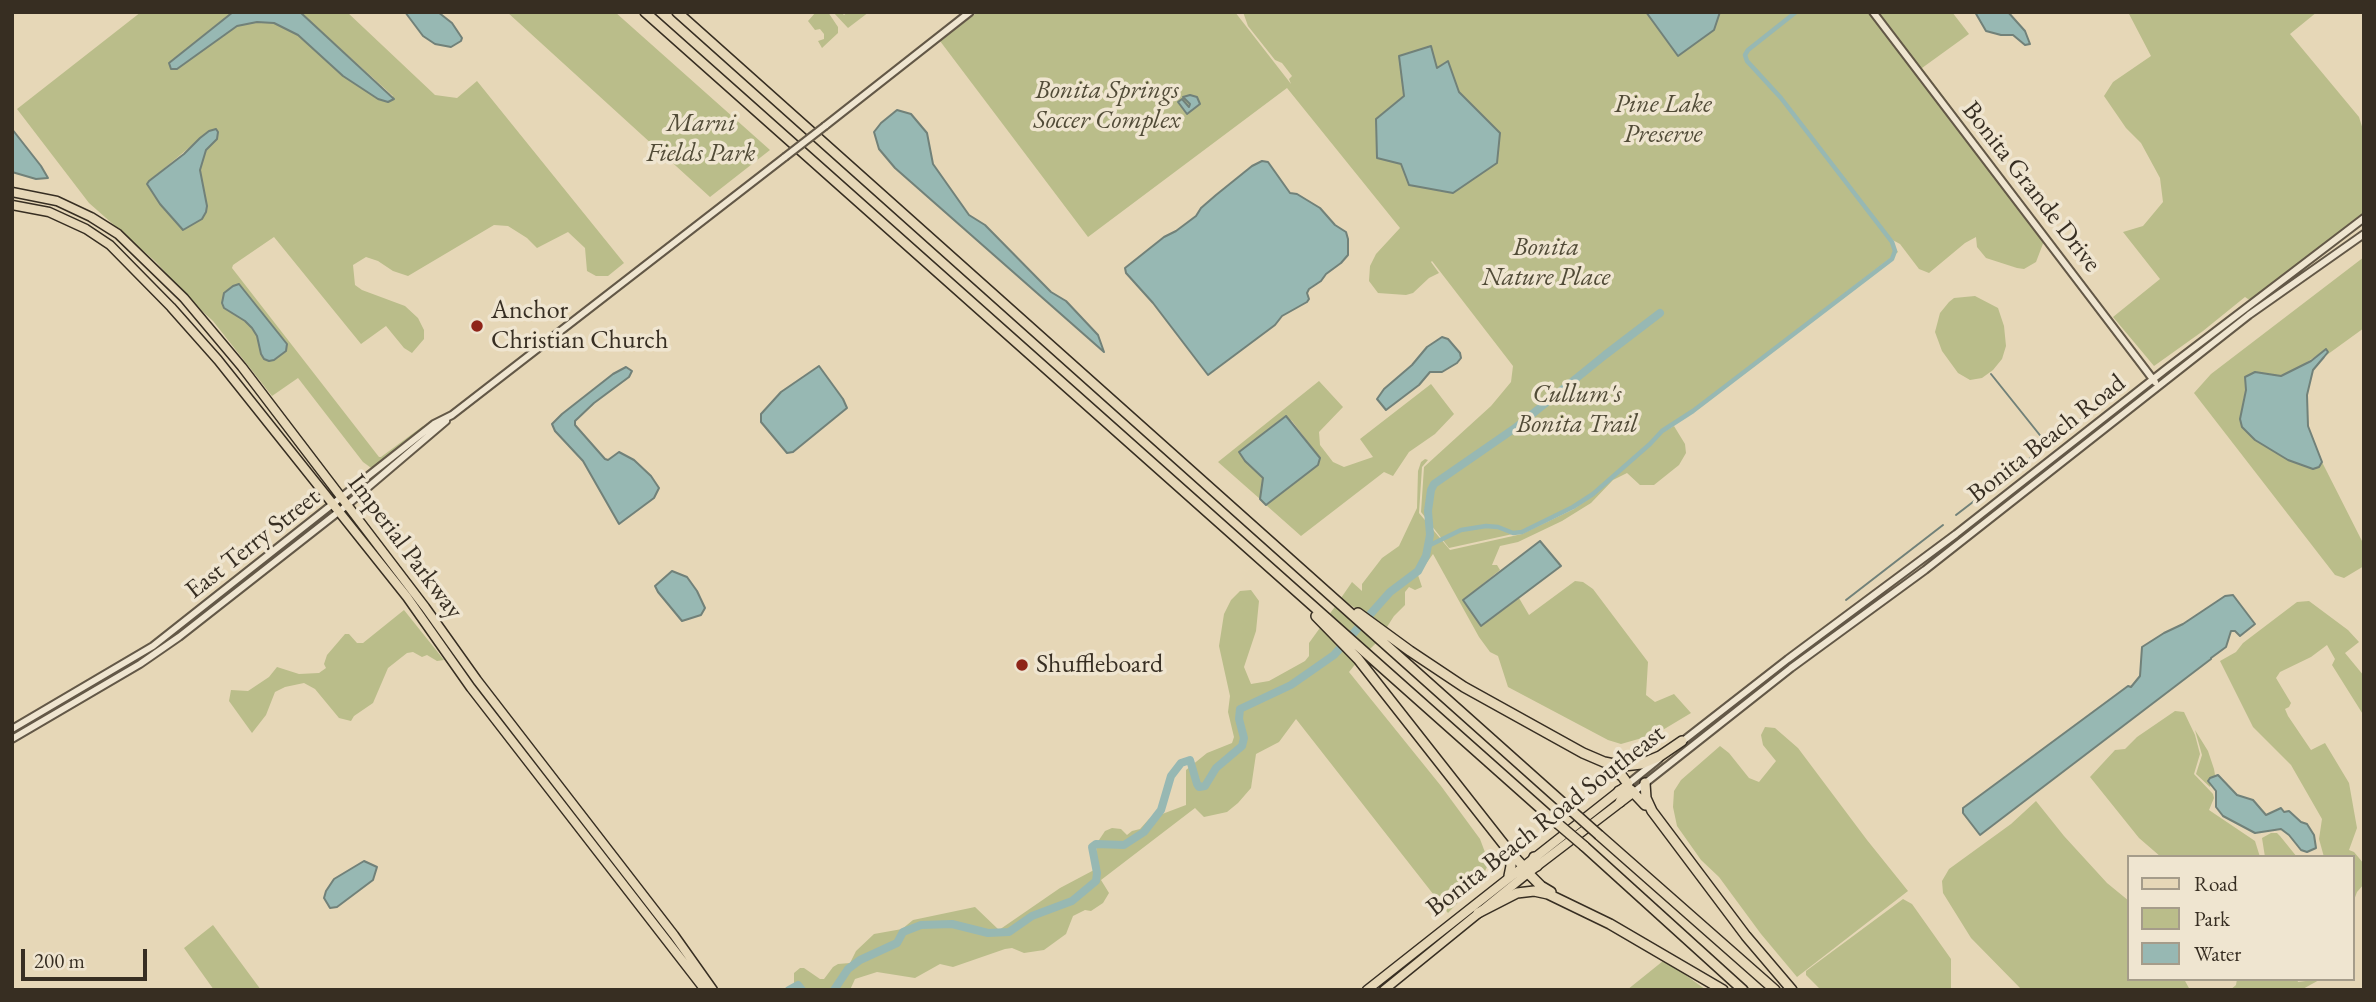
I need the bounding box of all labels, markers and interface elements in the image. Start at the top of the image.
park label: Bonita Springs Soccer Complex [1034,75,1180,136]
park label: Pine Lake Preserve [1614,89,1712,150]
street label: Bonita Grande Drive [1955,96,2107,278]
park label: Marni Fields Park [646,108,756,170]
park label: Bonita Nature Place [1482,232,1610,294]
place label: Anchor Christian Church [491,295,668,356]
marker: Anchor Christian Church [469,318,485,334]
street label: Bonita Beach Road [1962,368,2132,510]
park label: Cullum's Bonita Trail [1516,379,1638,440]
street label: Imperial Parkway [341,469,469,625]
street label: East Terry Street [180,482,326,606]
place label: Shuffleboard [1036,649,1163,681]
marker: Shuffleboard [1014,657,1030,673]
street label: Bonita Beach Road Southeast [1421,718,1671,924]
legend [2128,855,2355,981]
text: Road [2194,870,2238,897]
text: Park [2194,905,2230,932]
scale bar [24,936,150,980]
text: Water [2194,940,2241,967]
text: 200 m [34,947,85,974]

